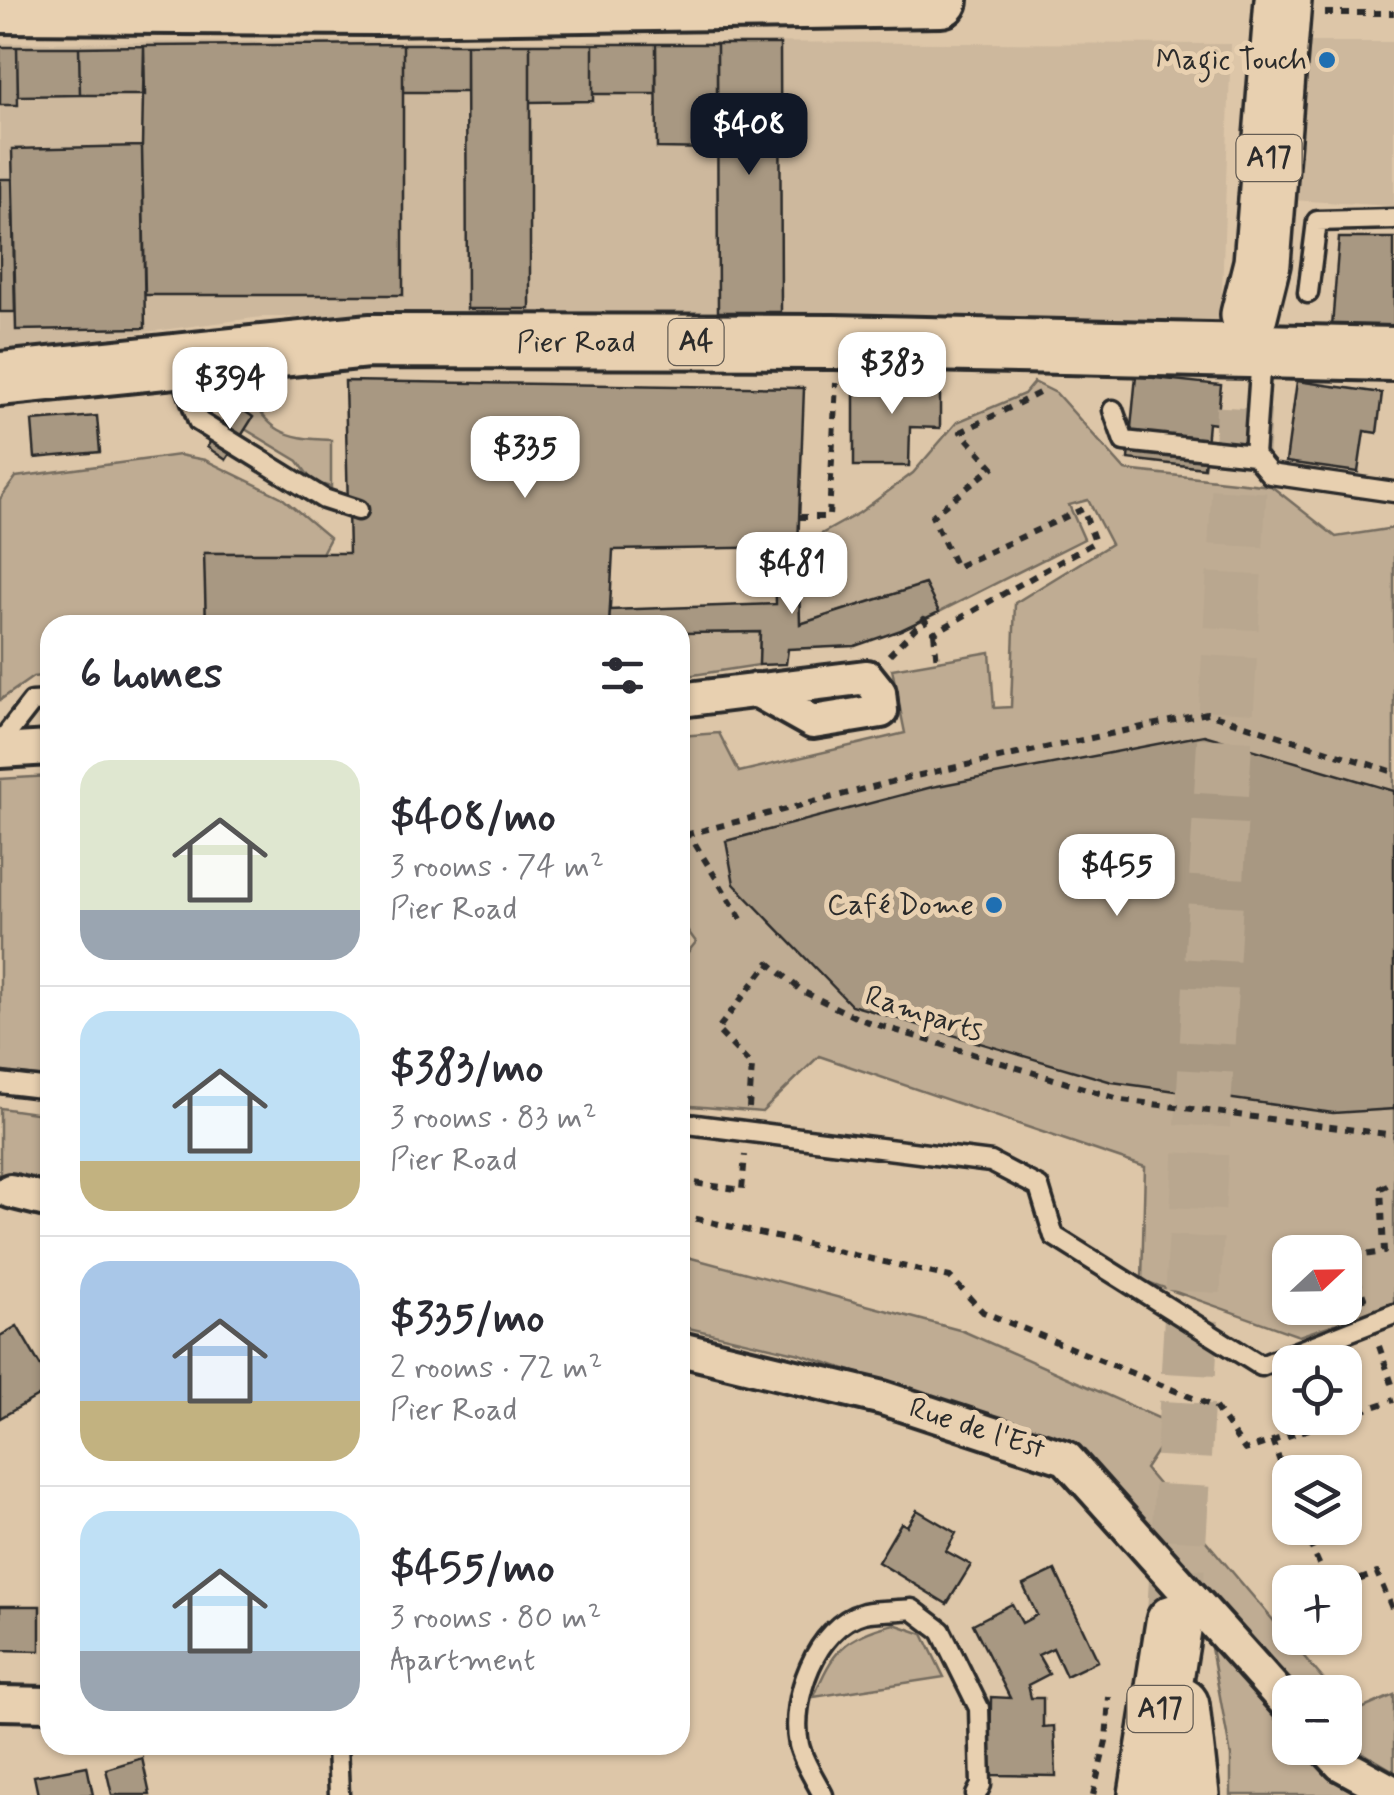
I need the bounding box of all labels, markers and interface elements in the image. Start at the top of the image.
place label: Magic Touch [1156,41,1307,83]
marker: Magic Touch [1316,49,1338,71]
pin: $408 [690,93,808,178]
text: $408 [712,104,786,146]
road number: A17 [1236,135,1302,181]
road number: A4 [668,319,724,365]
street label: Pier Road [516,323,636,362]
pin: $383 [833,332,951,417]
text: $383 [860,343,924,385]
pin: $394 [171,347,289,432]
text: $394 [194,358,266,400]
pin: $335 [466,416,584,501]
text: $335 [493,427,557,469]
pin: $481 [733,532,851,617]
text: $481 [758,543,826,585]
text: 6 homes [80,648,223,703]
icon: filters [595,648,650,703]
text: $408/mo [390,791,556,846]
icon: home [160,800,280,920]
pin: $455 [1058,834,1176,919]
text: $455 [1081,845,1153,887]
text: 3 rooms · 74 m² [390,846,604,888]
place label: Café Dome [827,886,974,925]
text: Pier Road [390,888,517,930]
marker: Café Dome [983,894,1005,916]
street label: Ramparts [860,977,988,1051]
text: $383/mo [390,1042,544,1097]
icon: home [160,1051,280,1171]
text: 3 rooms · 83 m² [390,1097,597,1139]
text: Pier Road [390,1139,517,1181]
north arrow [1272,1235,1362,1325]
map controls [1272,1235,1362,1765]
text: $335/mo [390,1292,545,1347]
icon: home [160,1301,280,1421]
button: locate [1272,1345,1362,1435]
text: 2 rooms · 72 m² [390,1347,603,1389]
text: Pier Road [390,1389,517,1431]
street label: Rue de l'Est [904,1389,1050,1469]
button: layers [1272,1455,1362,1545]
text: $455/mo [390,1542,555,1597]
icon: home [160,1551,280,1671]
button: + [1272,1565,1362,1655]
text: 3 rooms · 80 m² [390,1597,601,1639]
text: Apartment [390,1639,535,1681]
button: − [1272,1675,1362,1765]
road number: A17 [1128,1686,1192,1732]

